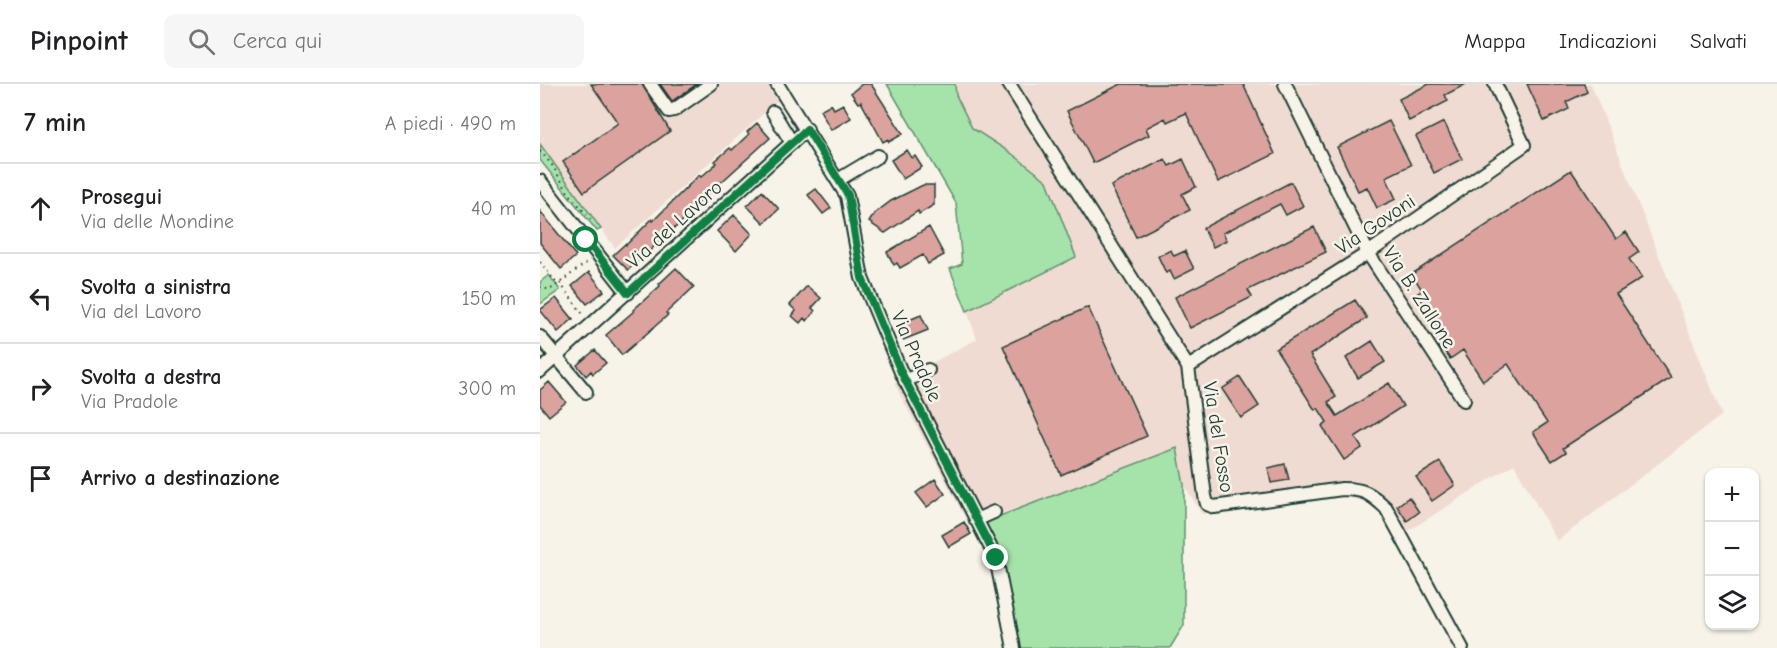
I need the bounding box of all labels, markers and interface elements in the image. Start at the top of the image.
search box [164,14,584,68]
text: Pinpoint [30,25,128,57]
icon: search [185,25,218,58]
text: Cerca qui [233,28,322,54]
text: Mappa [1464,29,1526,53]
text: Indicazioni [1559,29,1657,53]
text: Salvati [1690,29,1747,53]
text: 7 min [24,108,86,138]
text: A piedi · 490 m [385,112,516,135]
street label: Via del Lavoro [622,175,727,273]
text: Prosegui [81,184,162,210]
street label: Via Govoni [1331,189,1419,259]
icon: ahead [24,192,57,225]
text: 40 m [471,197,516,220]
text: Via delle Mondine [81,210,234,233]
route start [572,226,598,252]
street label: Via B. Zallone [1378,242,1461,353]
text: Svolta a sinistra [81,274,231,300]
icon: left [24,282,57,315]
text: 150 m [462,287,516,310]
text: Via del Lavoro [81,300,202,323]
street label: Via Pradole [886,307,947,405]
text: Svolta a destra [81,364,222,390]
icon: right [24,372,57,405]
text: 300 m [458,377,516,400]
street label: Via del Fosso [1198,380,1239,494]
text: Via Pradole [81,390,178,413]
icon: arrive [24,462,57,495]
text: Arrivo a destinazione [81,465,280,491]
map controls [1705,468,1759,630]
button: + [1705,468,1759,522]
button: − [1705,522,1759,576]
route end [982,544,1008,570]
button: layers [1705,576,1759,630]

